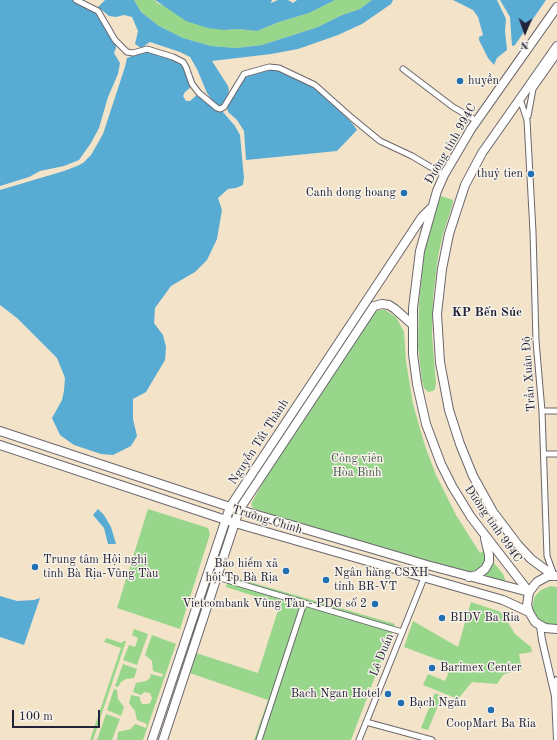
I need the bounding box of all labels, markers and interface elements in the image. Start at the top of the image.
north arrow [505,12,545,52]
text: N [520,39,529,50]
place label: huyền [468,74,499,88]
marker: huyền [455,76,465,86]
street label: Đường tỉnh 994C [422,101,480,187]
place label: thuỷ tien [477,167,523,181]
marker: thuỷ tien [526,169,536,179]
place label: Canh dong hoang [306,186,396,200]
marker: Canh dong hoang [399,188,409,198]
district label: KP Bến Súc [452,305,522,321]
street label: Trần Xuân Độ [519,336,539,412]
street label: Nguyễn Tất Thành [226,396,292,488]
park label: Công viên Hòa Bình [331,452,383,480]
street label: Đường tỉnh 994C [461,483,525,565]
street label: Trường Chinh [230,502,304,538]
place label: Trung tâm Hội nghị tỉnh Bà Rịa-Vũng Tàu [43,553,159,581]
place label: Bảo hiểm xã hội Tp Bà Rịa [205,557,278,585]
marker: Trung tâm Hội nghị tỉnh Bà Rịa-Vũng Tàu [30,562,40,572]
marker: Bảo hiểm xã hội Tp Bà Rịa [281,566,291,576]
place label: Ngân hàng CSXH tỉnh BR-VT [334,566,428,594]
marker: Ngân hàng CSXH tỉnh BR-VT [321,575,331,585]
place label: Vietcombank Vũng Tàu - PDG số 2 [182,597,367,611]
marker: Vietcombank Vũng Tàu - PDG số 2 [370,599,380,609]
place label: BIDV Ba Ria [450,611,520,625]
marker: BIDV Ba Ria [437,613,447,623]
street label: Lê Duẩn [367,631,397,679]
place label: Barimex Center [440,661,522,675]
marker: Barimex Center [427,663,437,673]
place label: Bach Ngan Hotel [291,687,380,701]
marker: Bach Ngan Hotel [383,689,393,699]
place label: Bạch Ngân [409,696,466,710]
marker: Bạch Ngân [396,698,406,708]
scale bar [14,702,102,728]
marker: CoopMart Ba Ria [486,705,496,715]
text: 100 m [19,711,53,723]
place label: CoopMart Ba Ria [446,717,536,731]

